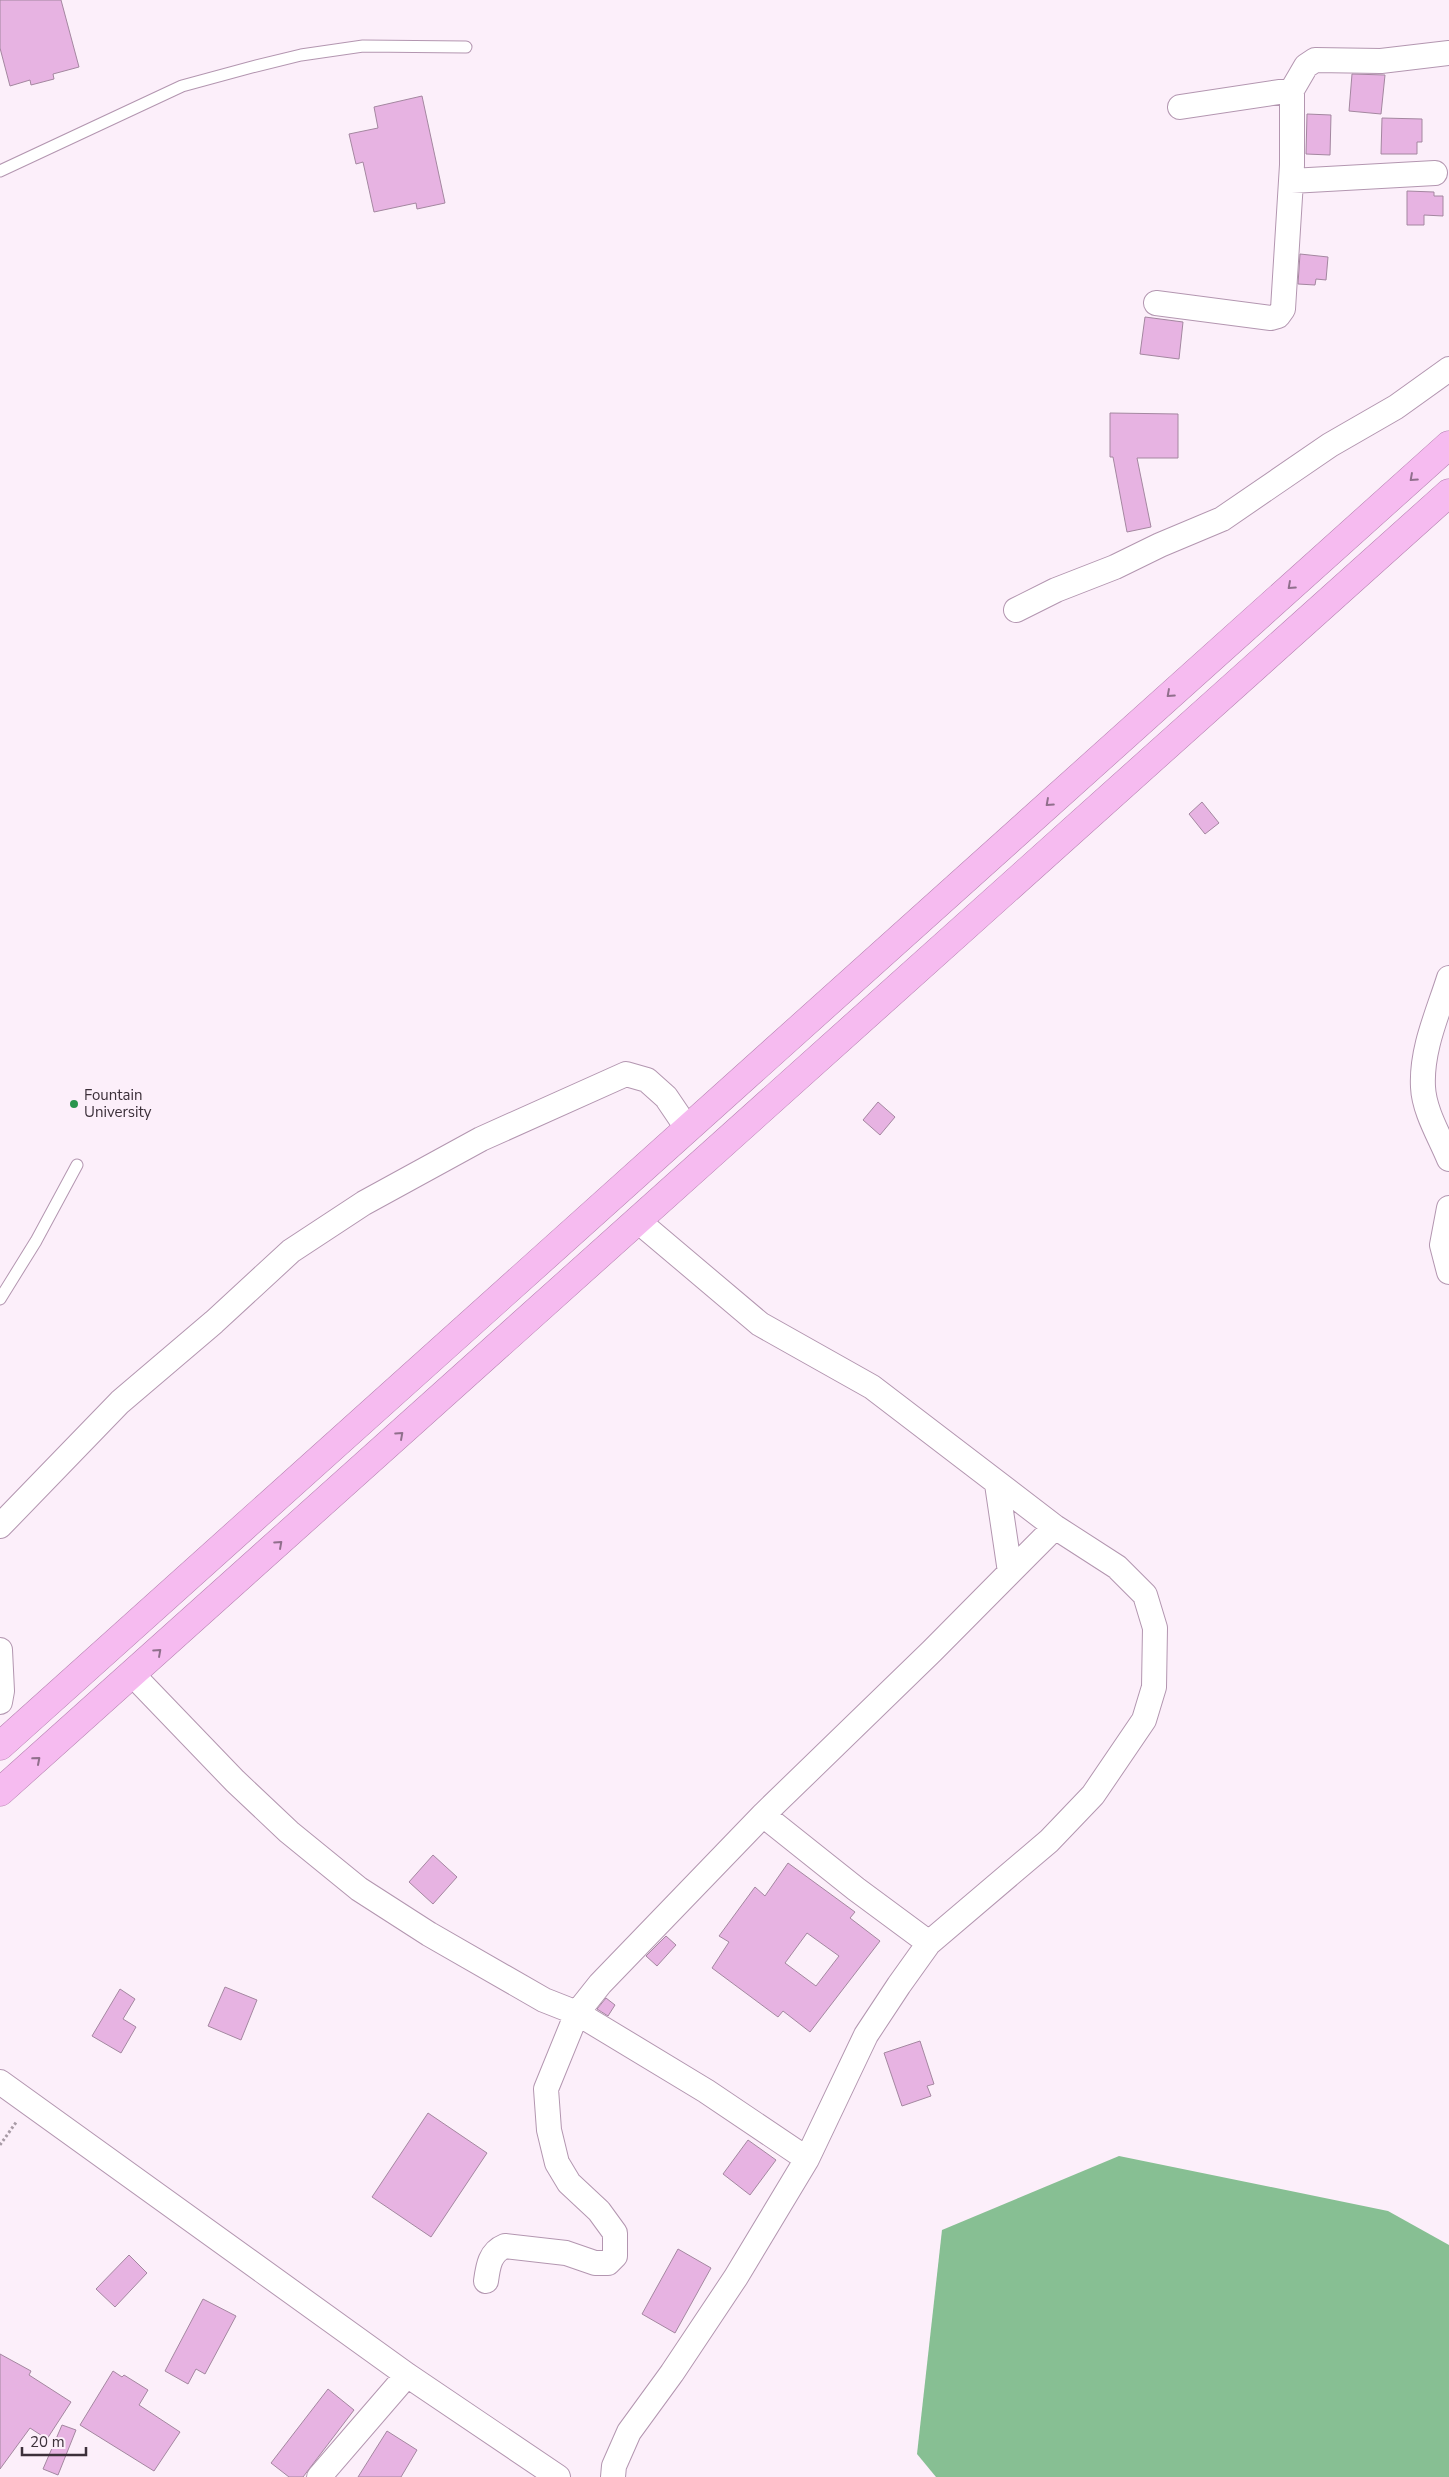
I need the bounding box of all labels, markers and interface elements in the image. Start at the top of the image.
one-way arrow [1409,472,1418,481]
one-way arrow [1288,580,1297,589]
one-way arrow [1166,688,1175,697]
one-way arrow [1046,797,1055,806]
place label: Fountain University [84,1085,152,1122]
marker: Fountain University [68,1098,80,1110]
one-way arrow [394,1432,403,1441]
one-way arrow [274,1540,283,1549]
one-way arrow [153,1649,162,1658]
one-way arrow [31,1757,40,1766]
scale bar [22,2424,86,2456]
text: 20 m [30,2432,65,2452]

